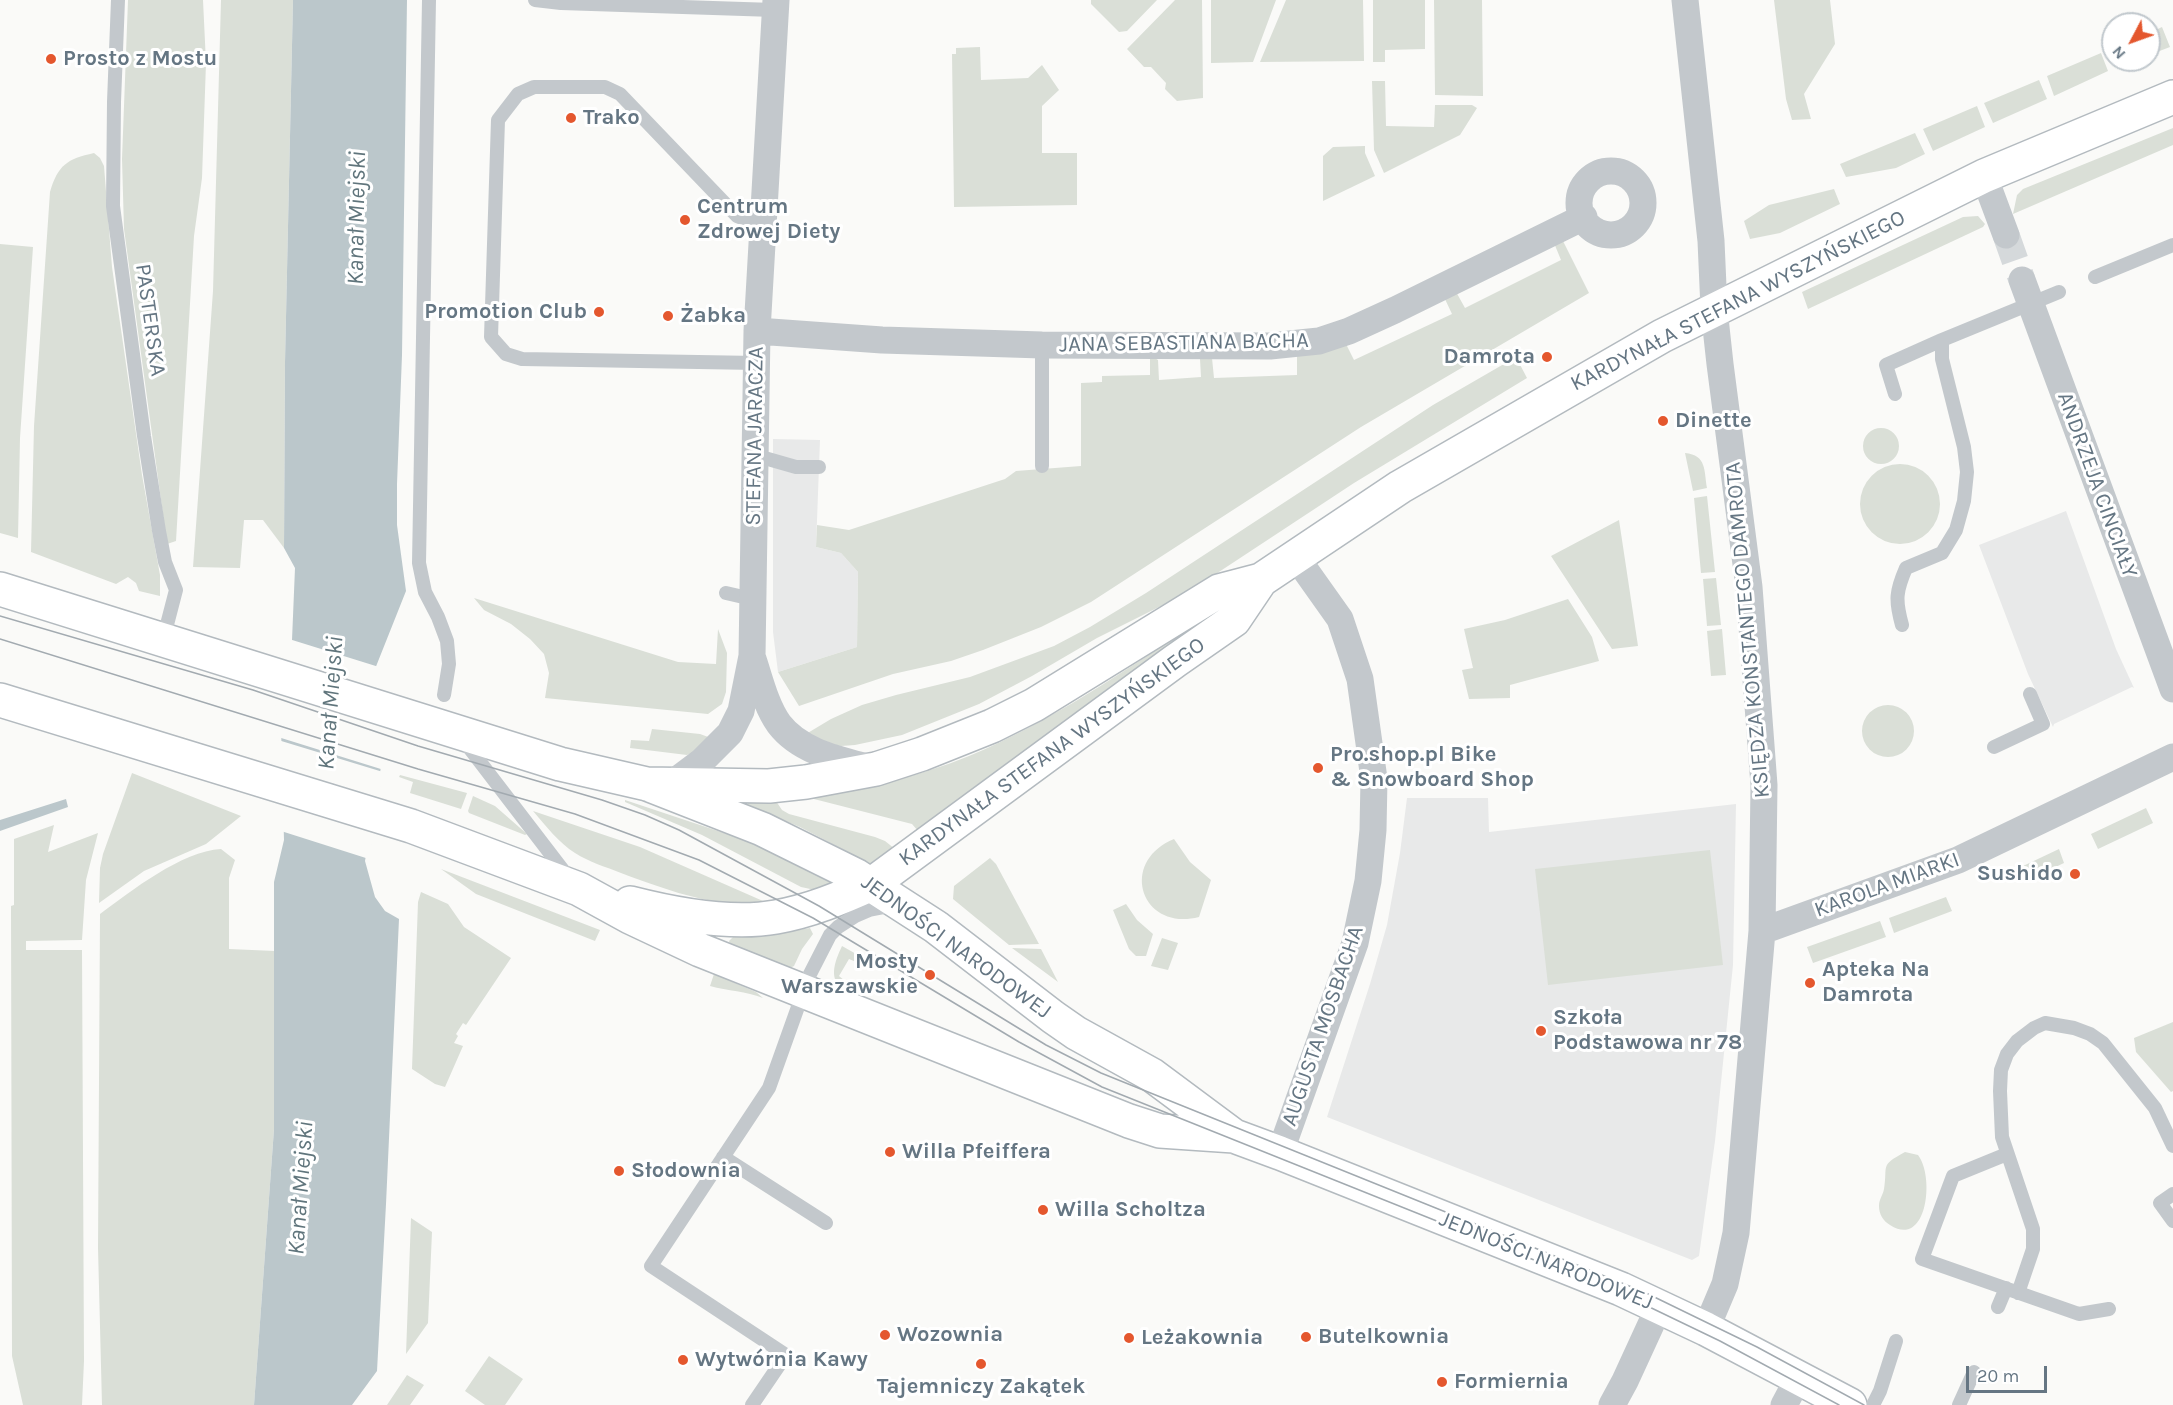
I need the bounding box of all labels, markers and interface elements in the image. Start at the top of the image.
north arrow [2101,12,2161,72]
text: N [2108,42,2129,63]
place label: Prosto z Mostu [63,46,217,72]
marker: Prosto z Mostu [44,52,58,66]
place label: Trako [583,105,640,131]
marker: Trako [564,111,578,125]
water label: Kanał Miejski [341,151,373,285]
place label: Centrum Zdrowej Diety [697,194,840,246]
street label: KARDYNAŁA STEFANA WYSZYŃSKIEGO [1566,205,1910,397]
marker: Centrum Zdrowej Diety [678,213,692,227]
street label: PASTERSKA [129,262,171,378]
place label: Promotion Club [424,299,587,325]
place label: Żabka [680,303,746,329]
marker: Promotion Club [592,305,606,319]
marker: Żabka [661,309,675,323]
street label: JANA SEBASTIANA BACHA [1059,328,1309,358]
place label: Damrota [1444,344,1535,370]
street label: STEFANA JARACZA [740,346,770,526]
marker: Damrota [1540,350,1554,364]
street label: ANDRZEJA CINCIAŁY [2051,389,2143,581]
place label: Dinette [1675,408,1752,434]
marker: Dinette [1656,414,1670,428]
street label: KSIĘDZA KONSTANTEGO DAMROTA [1720,461,1776,799]
street label: KARDYNAŁA STEFANA WYSZYŃSKIEGO [894,632,1210,872]
water label: Kanał Miejski [312,635,350,771]
place label: Pro.shop.pl Bike & Snowboard Shop [1330,742,1534,794]
marker: Pro.shop.pl Bike & Snowboard Shop [1311,761,1325,775]
street label: KAROLA MIARKI [1811,847,1963,923]
place label: Sushido [1977,861,2063,887]
marker: Sushido [2068,867,2082,881]
street label: JEDNOŚCI NARODOWEJ [856,869,1056,1025]
street label: AUGUSTA MOSBACHA [1276,922,1370,1130]
place label: Mosty Warszawskie [781,949,918,1000]
place label: Apteka Na Damrota [1822,957,1930,1008]
marker: Mosty Warszawskie [923,968,937,982]
marker: Apteka Na Damrota [1803,976,1817,990]
place label: Szkoła Podstawowa nr 78 [1553,1005,1742,1056]
marker: Szkoła Podstawowa nr 78 [1534,1024,1548,1038]
water label: Kanał Miejski [282,1120,320,1256]
place label: Willa Pfeiffera [902,1139,1051,1165]
marker: Willa Pfeiffera [883,1145,897,1159]
place label: Słodownia [631,1158,741,1184]
marker: Słodownia [612,1164,626,1178]
place label: Willa Scholtza [1055,1197,1206,1223]
marker: Willa Scholtza [1036,1203,1050,1217]
street label: JEDNOŚCI NARODOWEJ [1435,1206,1657,1316]
place label: Wozownia [897,1322,1003,1348]
place label: Butelkownia [1318,1324,1449,1350]
place label: Leżakownia [1141,1325,1263,1351]
marker: Wozownia [878,1328,892,1342]
marker: Butelkownia [1299,1330,1313,1344]
marker: Leżakownia [1122,1331,1136,1345]
place label: Wytwórnia Kawy [695,1347,868,1373]
marker: Wytwórnia Kawy [676,1353,690,1367]
scale bar [1969,1354,2050,1392]
marker: Tajemniczy Zakątek [974,1357,988,1371]
text: 20 m [1977,1365,2019,1387]
place label: Formiernia [1454,1369,1569,1395]
place label: Tajemniczy Zakątek [877,1374,1085,1400]
marker: Formiernia [1435,1375,1449,1389]

